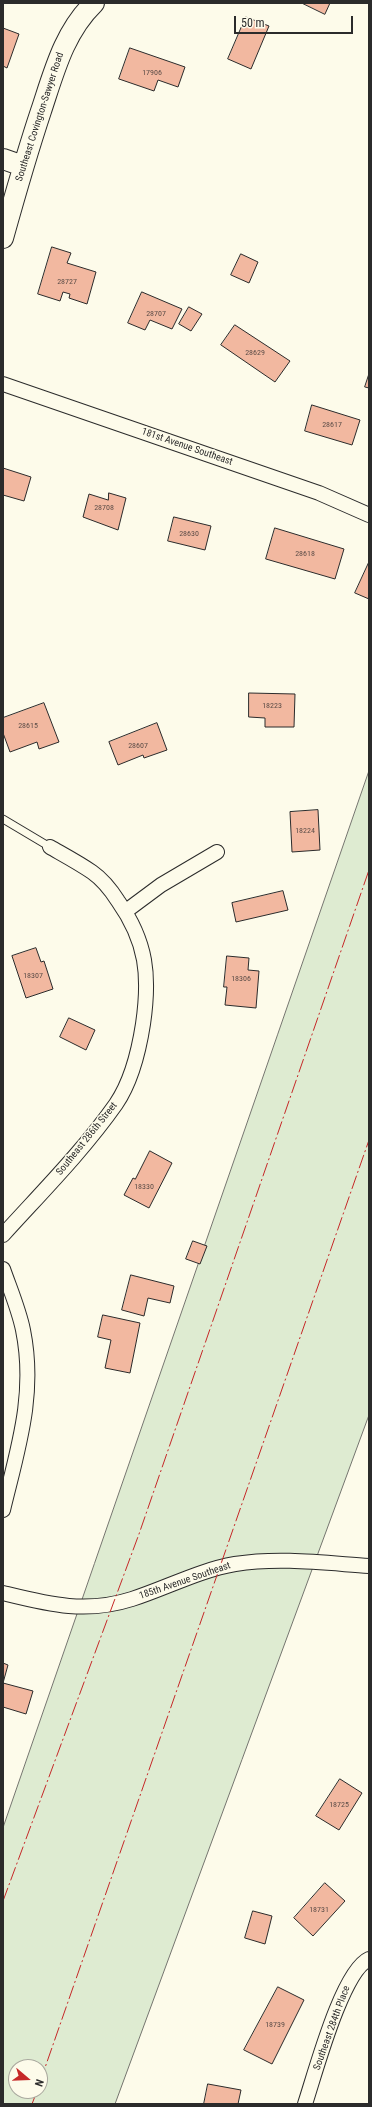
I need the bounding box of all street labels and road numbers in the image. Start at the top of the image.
street label: Southeast Covington-Sawyer Road [13,51,67,183]
street label: 181st Avenue Southeast [140,426,234,468]
street label: Southeast 286th Street [54,1100,120,1178]
street label: 185th Avenue Southeast [138,1560,232,1602]
street label: Southeast 284th Place [311,1984,353,2072]

